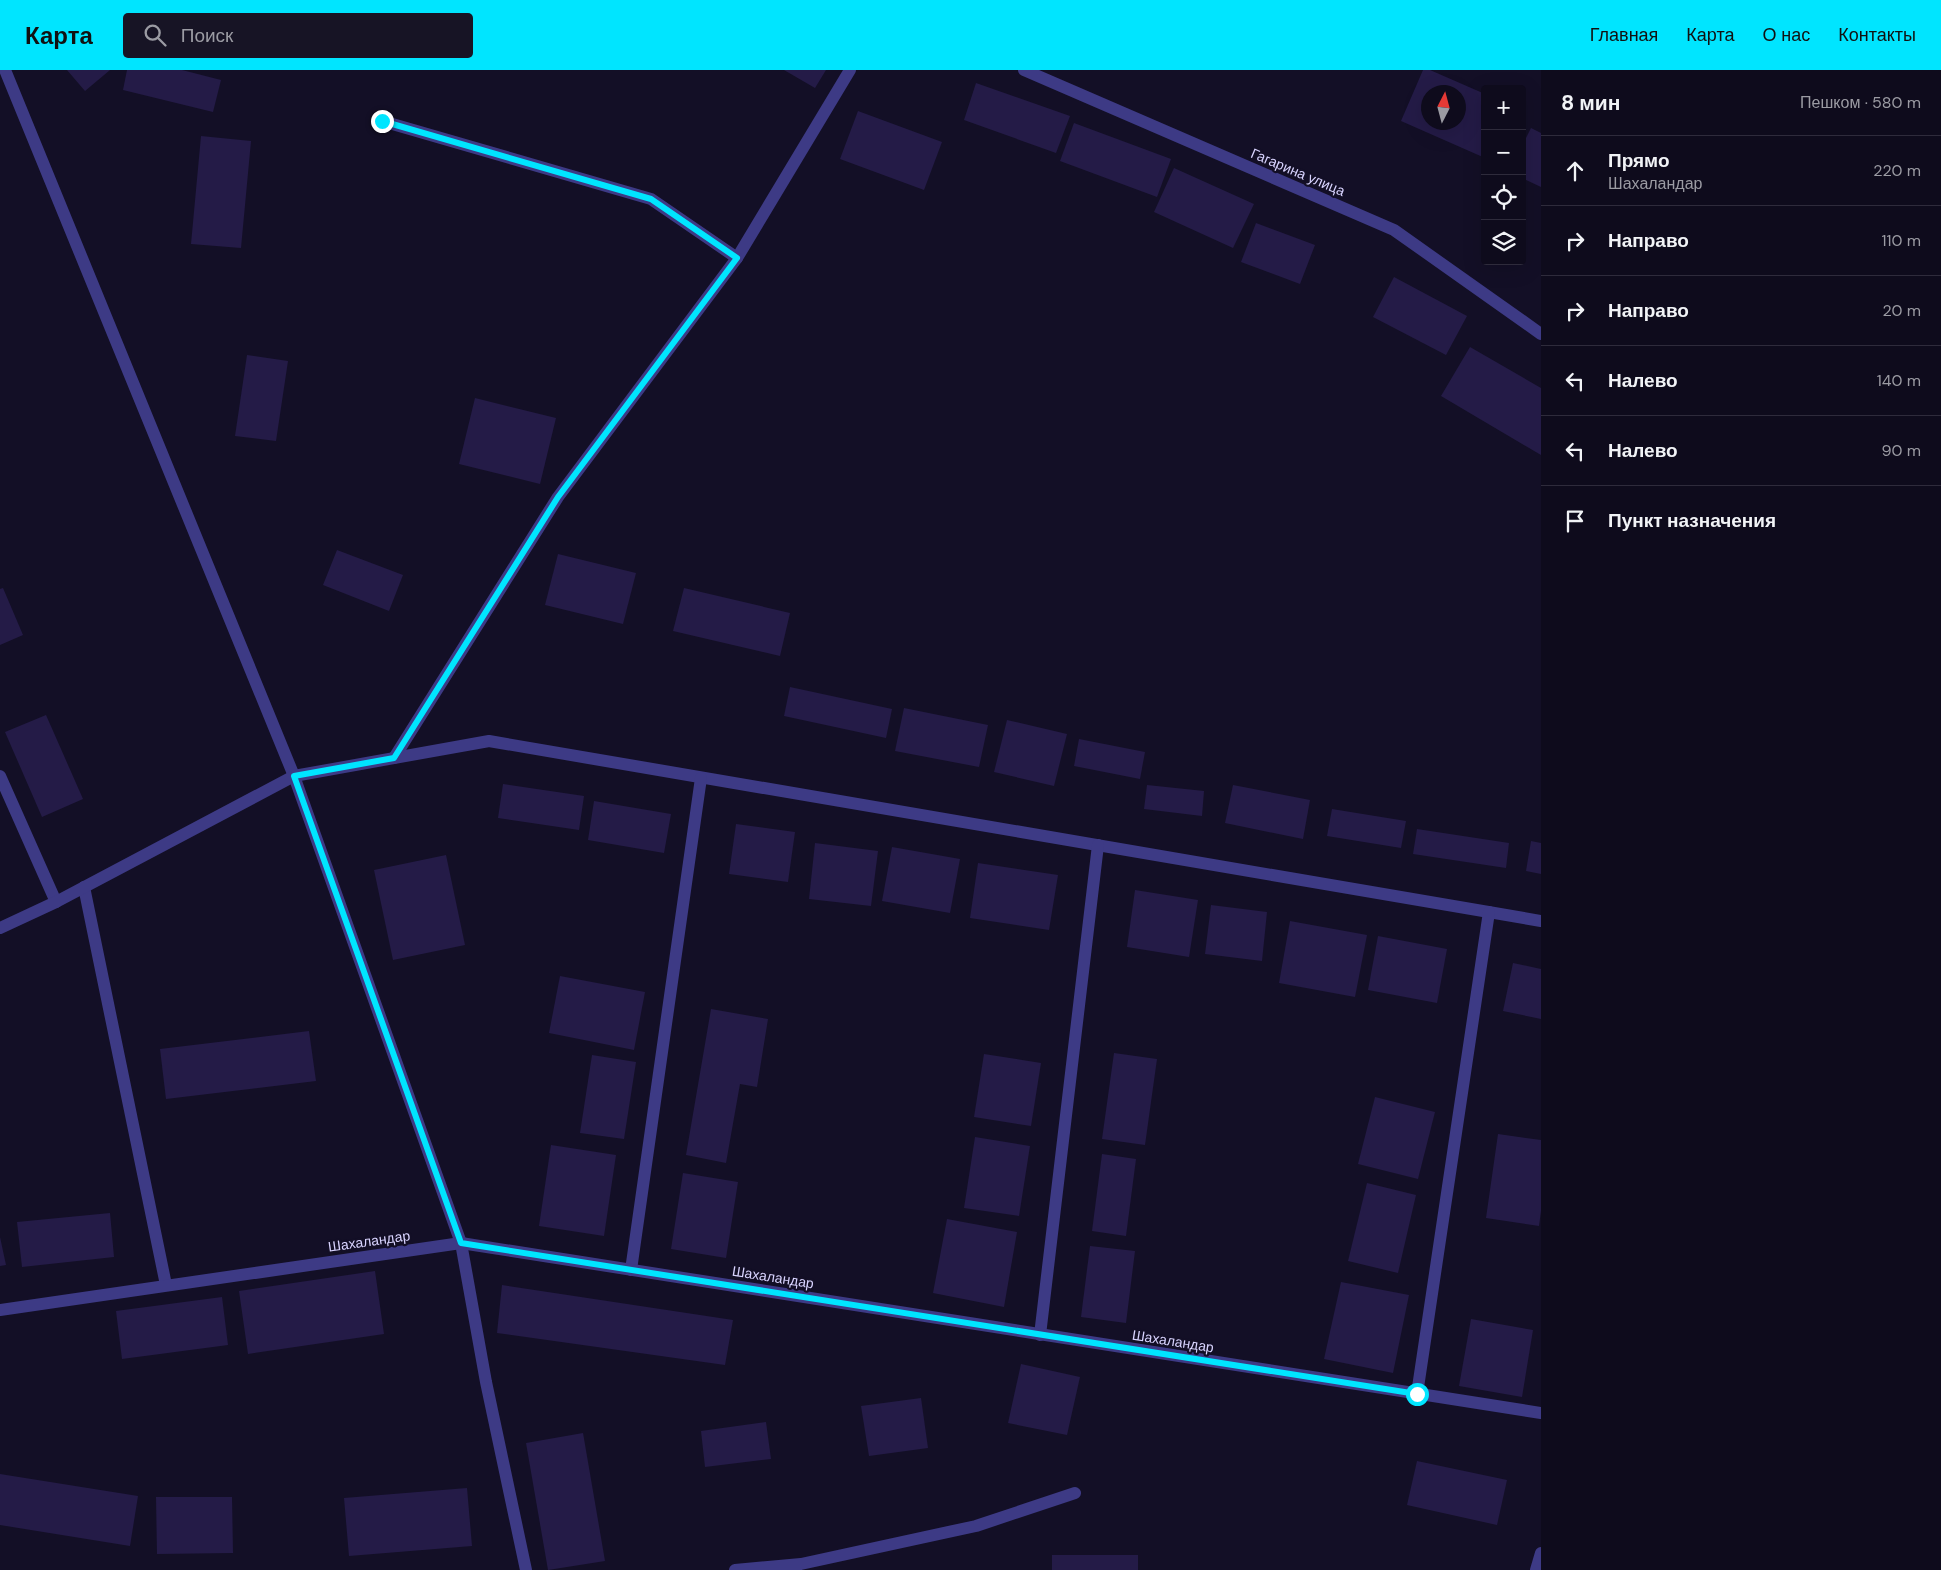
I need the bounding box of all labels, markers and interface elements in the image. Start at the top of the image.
search box [123,13,473,58]
text: Карта [25,20,93,51]
icon: search [141,21,169,49]
text: Поиск [181,23,233,48]
text: Главная [1590,23,1658,47]
text: Карта [1686,23,1735,47]
text: О нас [1763,23,1810,47]
text: Контакты [1838,23,1916,47]
north arrow [1421,85,1466,130]
map controls [1481,85,1526,265]
button: + [1481,85,1526,130]
text: 8 мин [1561,89,1620,117]
text: Пешком · 580 m [1800,92,1921,113]
route end [371,110,394,133]
button: − [1481,130,1526,175]
street label: Гагарина улица [1248,144,1348,200]
text: Прямо [1608,148,1670,173]
icon: ahead [1561,157,1589,185]
text: 220 m [1873,160,1921,181]
text: Шахаландар [1608,173,1702,194]
button: locate [1481,175,1526,220]
button: layers [1481,220,1526,265]
icon: right [1561,227,1589,255]
text: Направо [1608,228,1689,253]
text: 110 m [1882,230,1921,251]
icon: right [1561,297,1589,325]
text: Направо [1608,298,1689,323]
text: 20 m [1882,300,1921,321]
icon: left [1561,367,1589,395]
text: Налево [1608,368,1678,393]
text: 140 m [1877,370,1921,391]
icon: left [1561,437,1589,465]
text: Налево [1608,438,1678,463]
text: 90 m [1881,440,1921,461]
icon: arrive [1561,507,1589,535]
text: Пункт назначения [1608,508,1776,533]
street label: Шахаландар [327,1226,411,1256]
street label: Шахаландар [731,1262,815,1292]
street label: Шахаландар [1131,1326,1215,1356]
route start [1406,1383,1429,1406]

